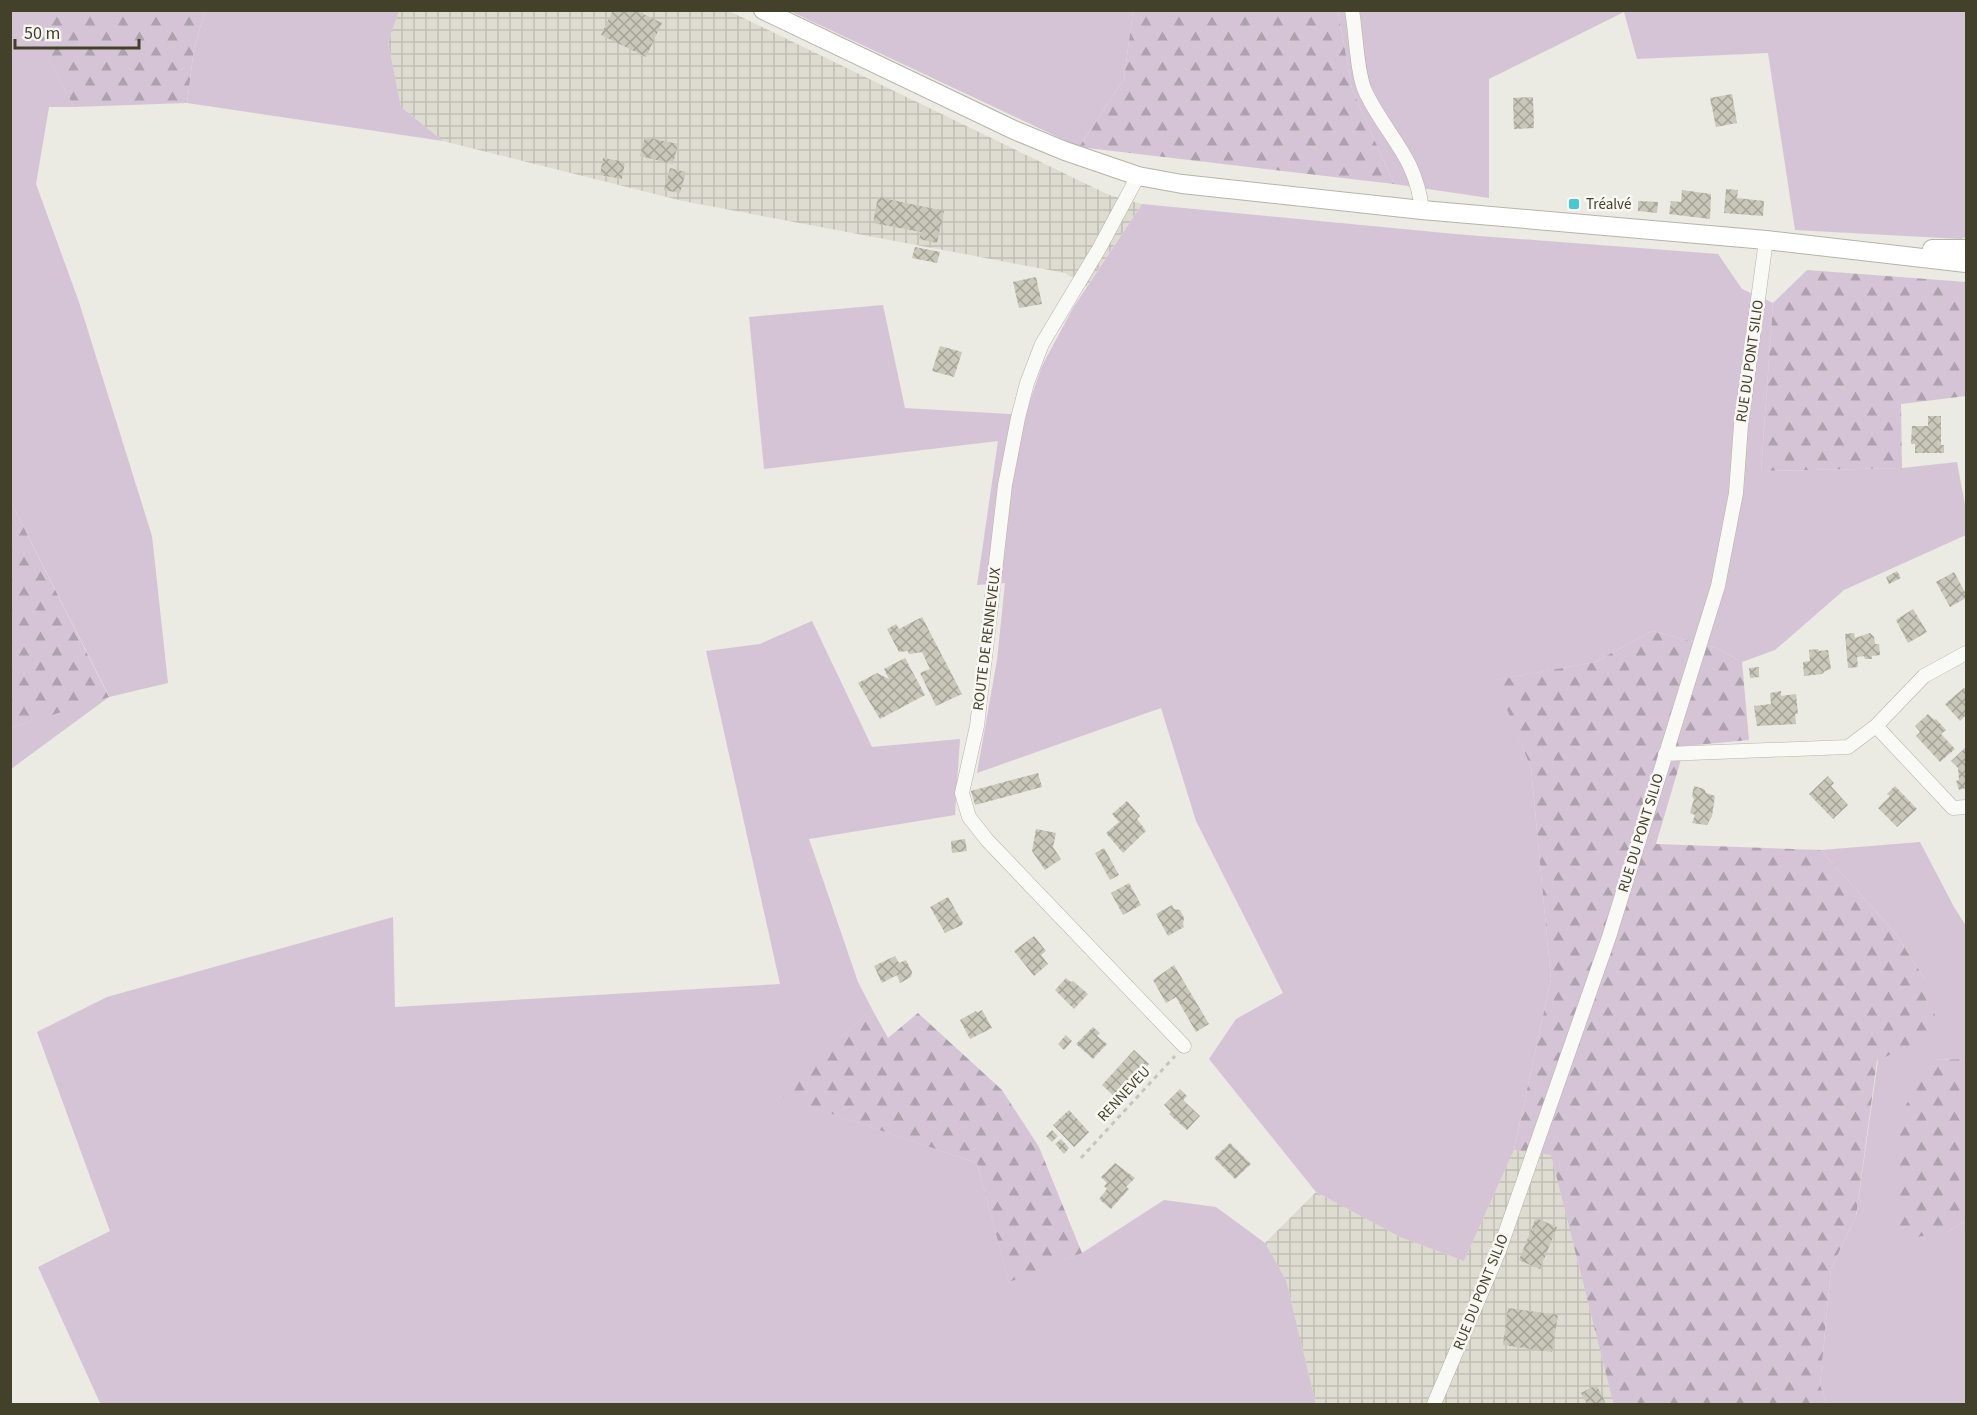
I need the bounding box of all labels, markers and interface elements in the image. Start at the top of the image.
scale bar [15,12,140,50]
text: 50 m [24,21,60,46]
place label: Tréalvé [1586,194,1631,215]
marker: Tréalvé [1567,197,1581,211]
street label: RUE DU PONT SILIO [1731,298,1769,424]
street label: ROUTE DE RENNEVEUX [968,566,1006,712]
street label: RUE DU PONT SILIO [1613,771,1669,895]
street label: RENNEVEU [1093,1062,1155,1126]
street label: RUE DU PONT SILIO [1448,1231,1514,1353]

